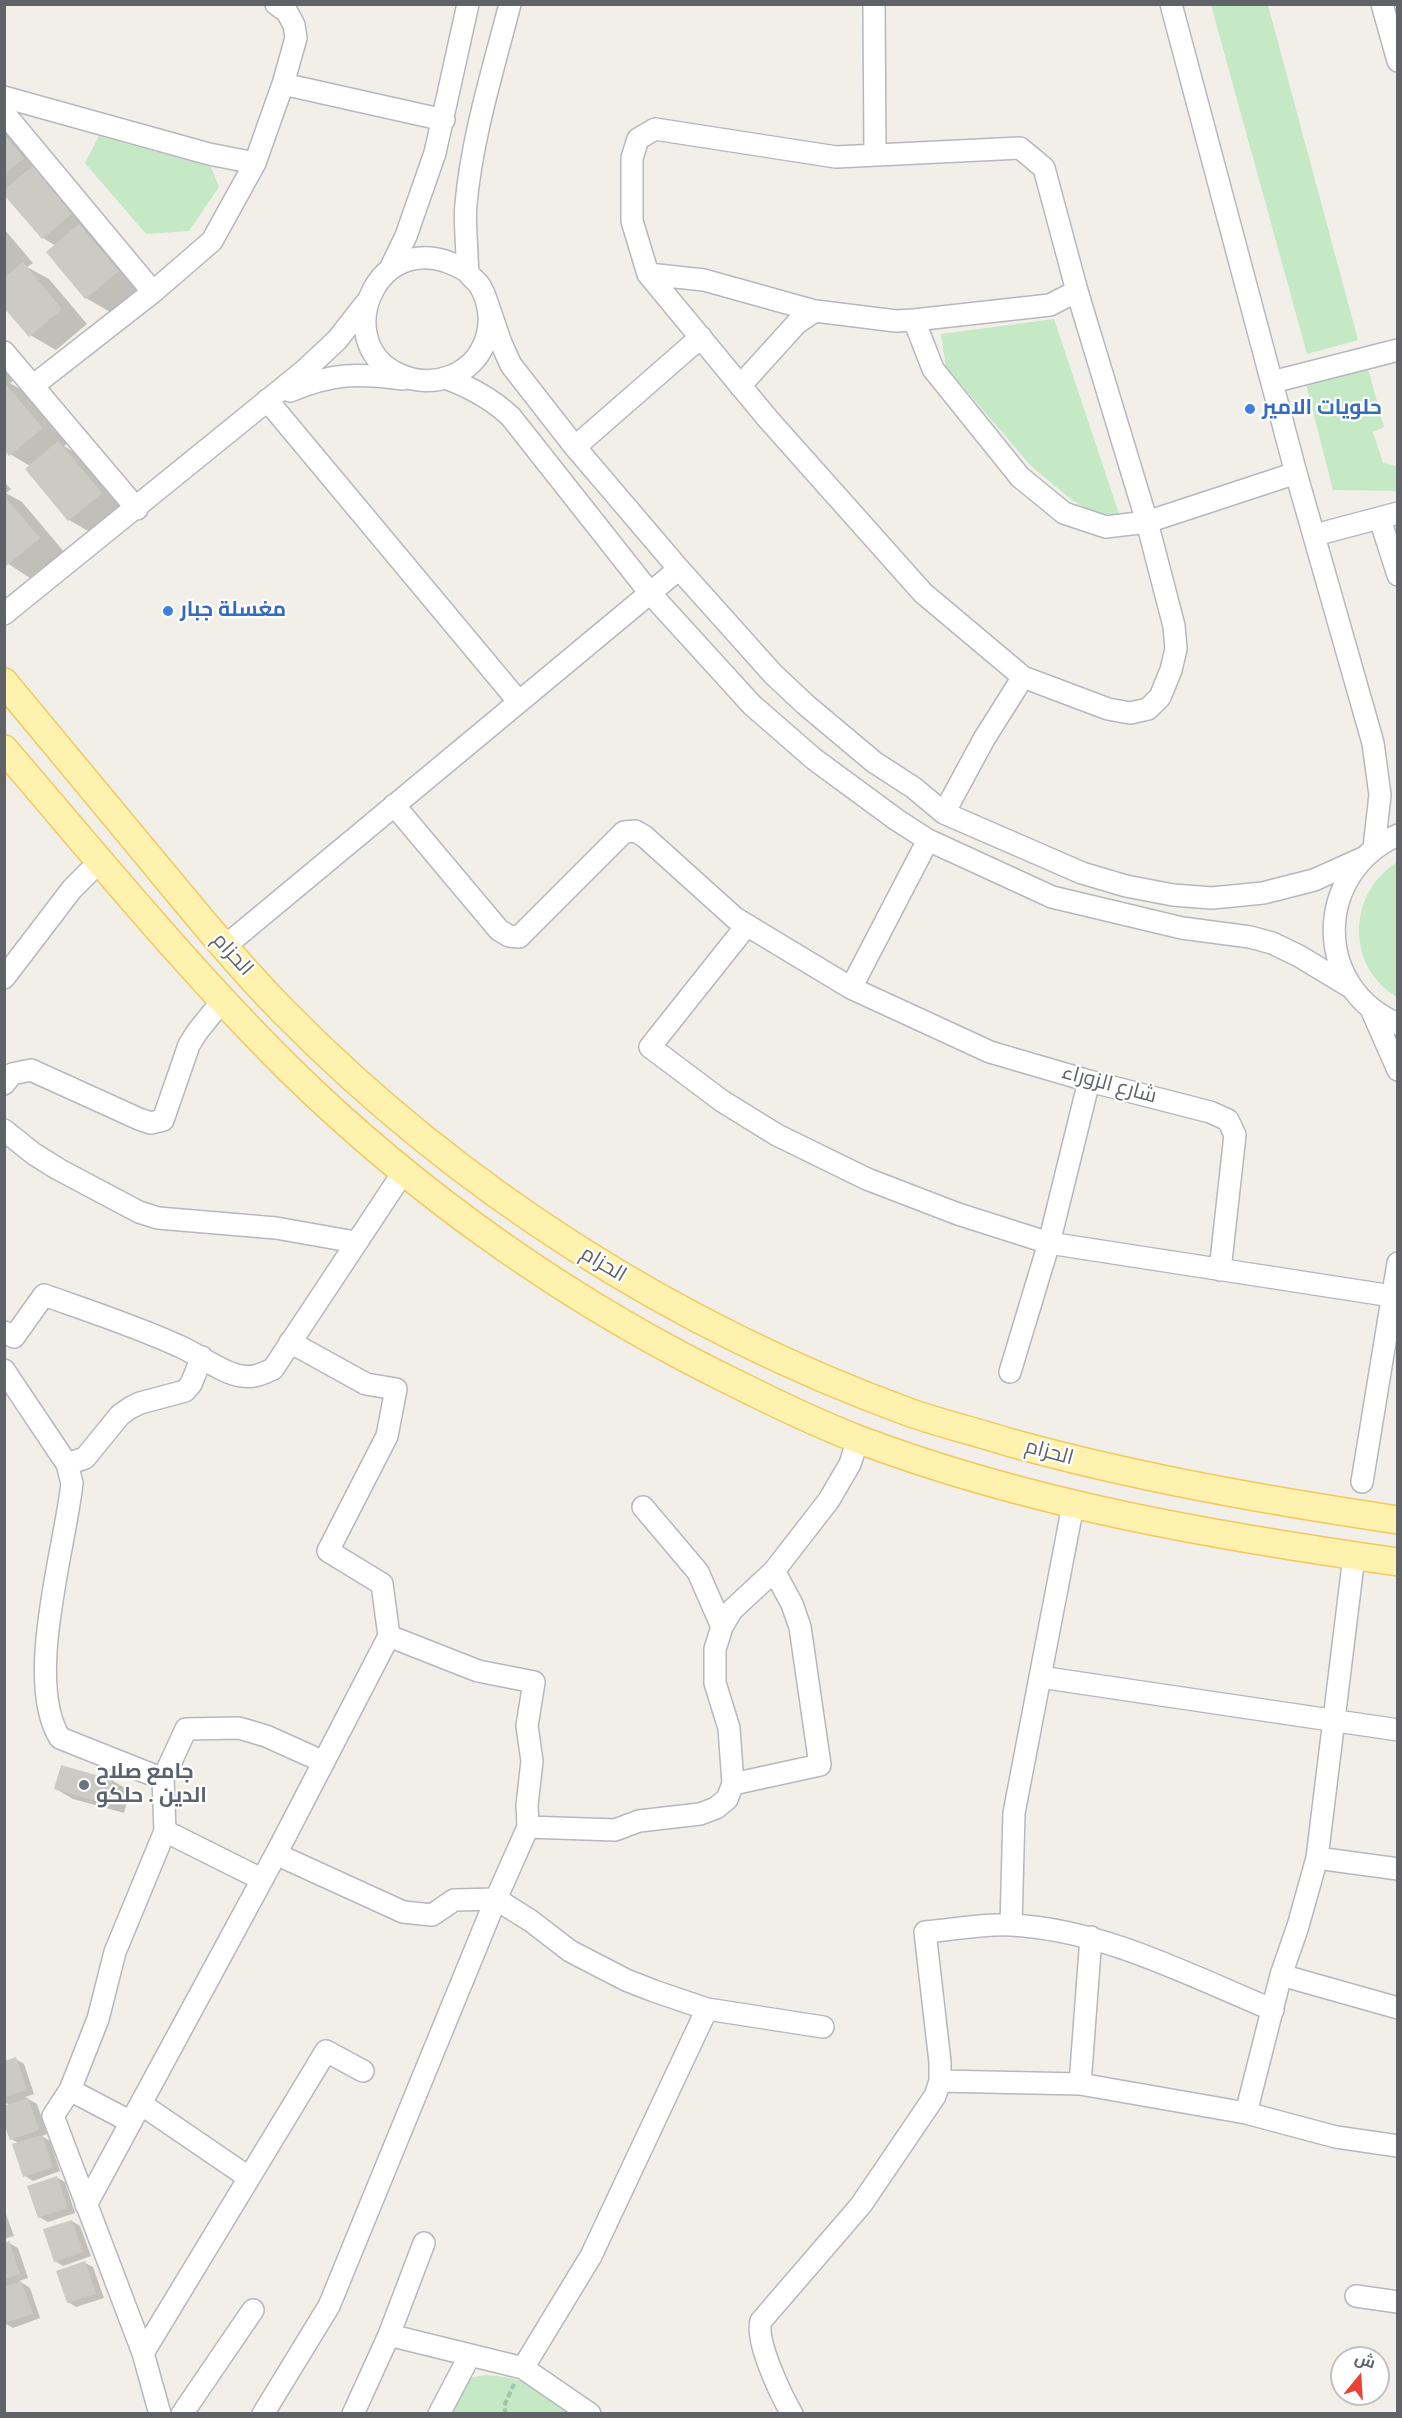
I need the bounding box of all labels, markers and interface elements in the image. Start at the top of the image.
place label: حلويات الامير [1262,396,1382,422]
marker: حلويات الامير [1243,402,1257,416]
place label: مغسلة جبار [180,598,286,624]
marker: مغسلة جبار [161,604,175,618]
street label: الحزام [206,928,258,982]
street label: شارع الزوراء [1059,1060,1159,1110]
street label: الحزام [575,1242,631,1288]
street label: الحزام [1022,1434,1076,1472]
place label: جامع صلاح الدين . حلكو [96,1760,207,1810]
marker: جامع صلاح الدين . حلكو [77,1778,91,1792]
north arrow [1330,2346,1390,2406]
text: ش [1352,2348,1378,2373]

